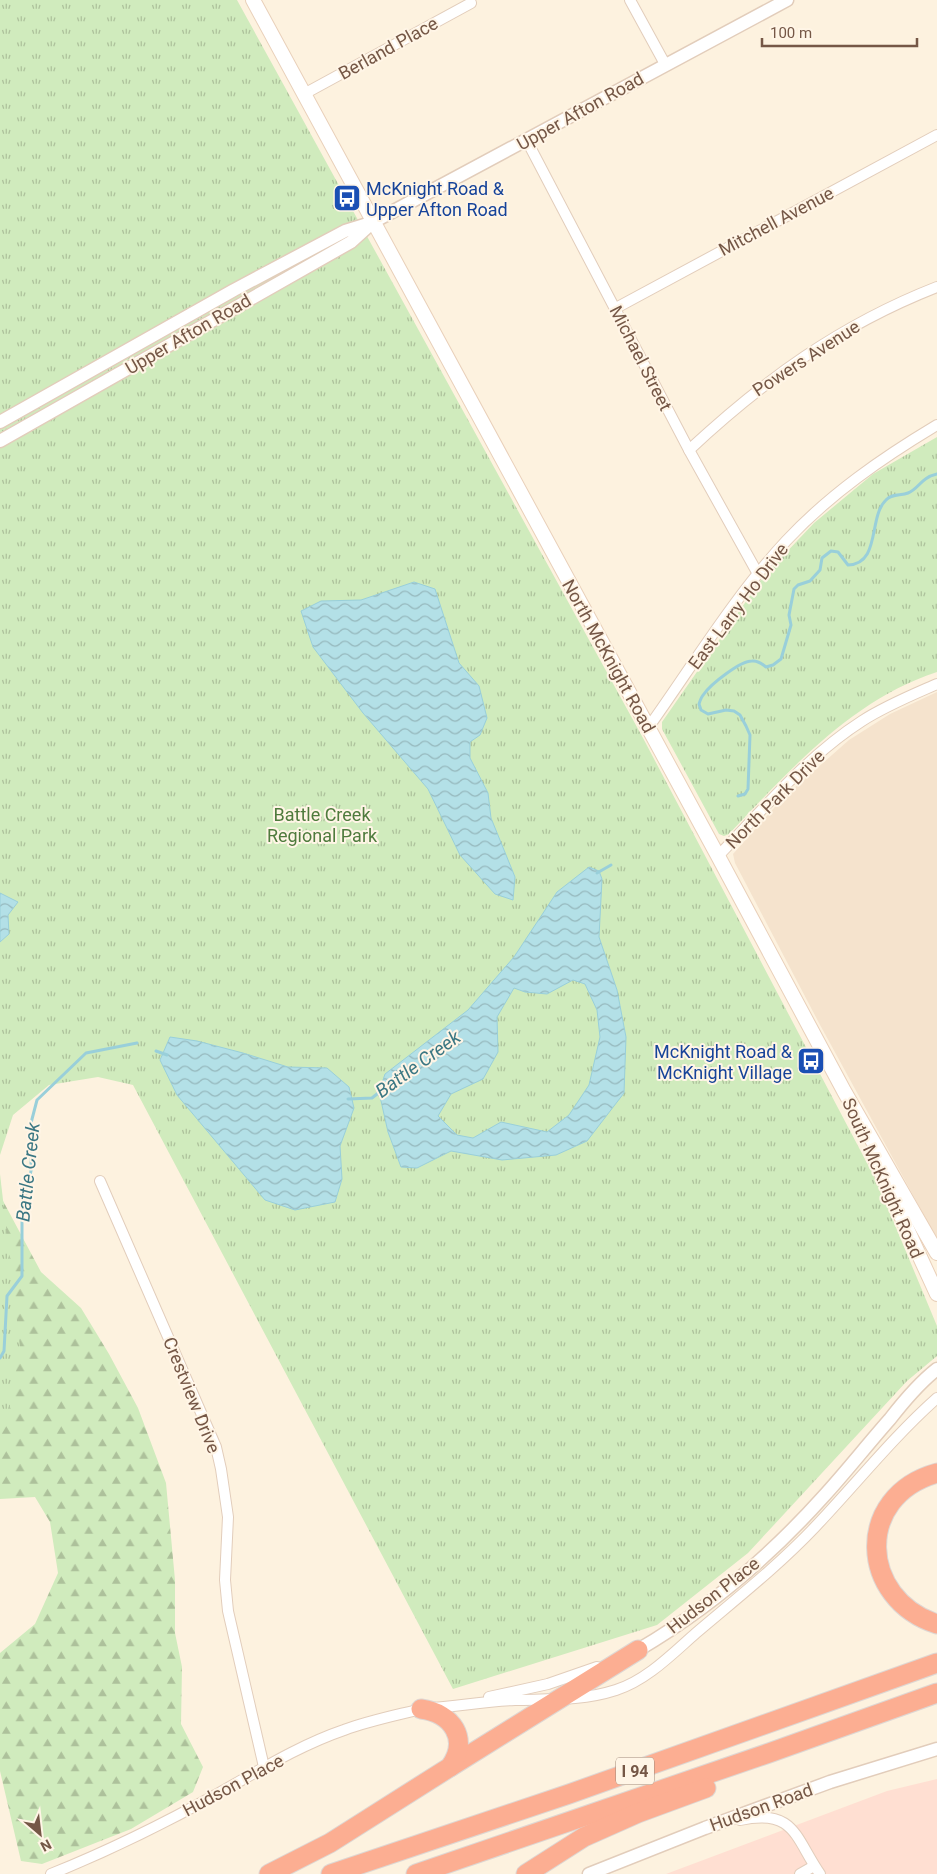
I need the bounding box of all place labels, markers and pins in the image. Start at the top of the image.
place label: McKnight Road & Upper Afton Road [366,178,508,220]
bus stop icon: McKnight Road & Upper Afton Road [332,183,362,213]
place label: McKnight Road & McKnight Village [654,1041,793,1083]
bus stop icon: McKnight Road & McKnight Village [796,1046,826,1076]

